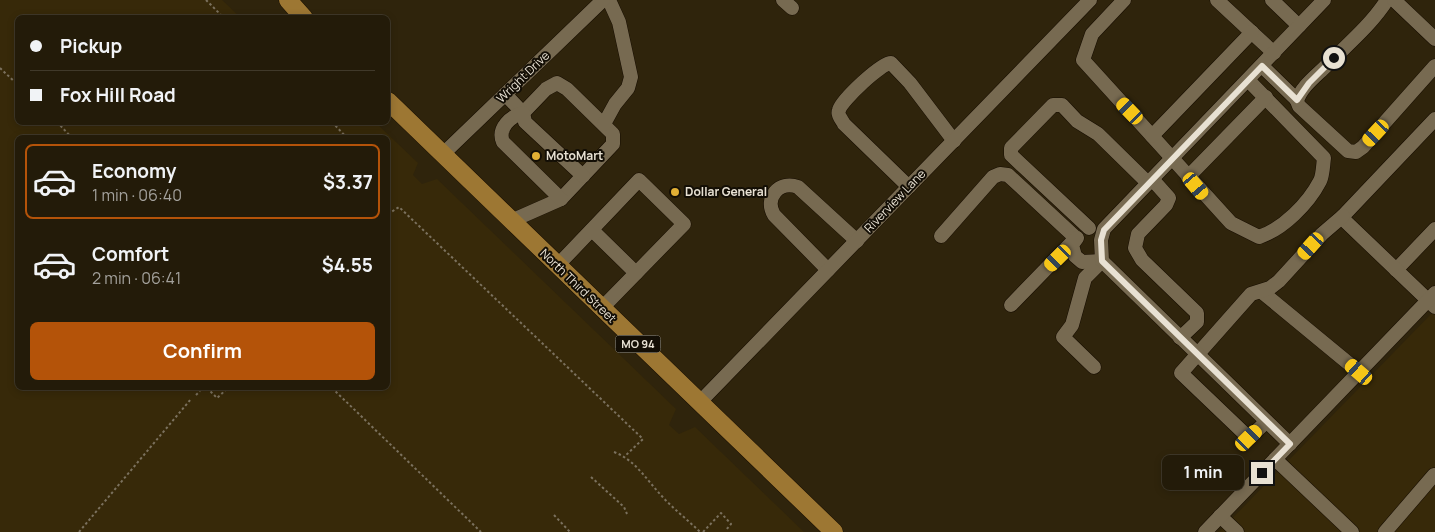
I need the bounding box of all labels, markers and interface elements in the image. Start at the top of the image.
text: Pickup [60,33,122,59]
street label: Wright Drive [492,47,553,106]
route start [1323,47,1345,69]
text: Fox Hill Road [60,82,176,108]
car [1114,95,1145,127]
car [1360,117,1391,149]
place label: MotoMart [546,147,603,164]
marker: MotoMart [530,150,542,162]
text: Economy [92,158,176,184]
icon: car [32,159,77,204]
street label: Riverview Lane [860,165,929,236]
text: $3.37 [323,169,373,195]
car [1180,170,1211,202]
place label: Dollar General [685,183,767,200]
text: 1 min · 06:40 [92,184,182,206]
marker: Dollar General [669,186,681,198]
car [1295,230,1326,262]
text: Comfort [92,241,169,267]
icon: car [32,242,77,287]
car [1042,242,1073,274]
street label: North Third Street [536,245,620,327]
text: $4.55 [322,252,373,278]
text: 2 min · 06:41 [92,267,181,289]
button: Confirm [30,322,375,380]
road number: MO 94 [616,336,660,352]
car [1342,356,1375,388]
car [1233,422,1265,454]
callout: 1 min [1162,456,1244,490]
text: 1 min [1183,461,1223,483]
route end [1251,462,1273,484]

